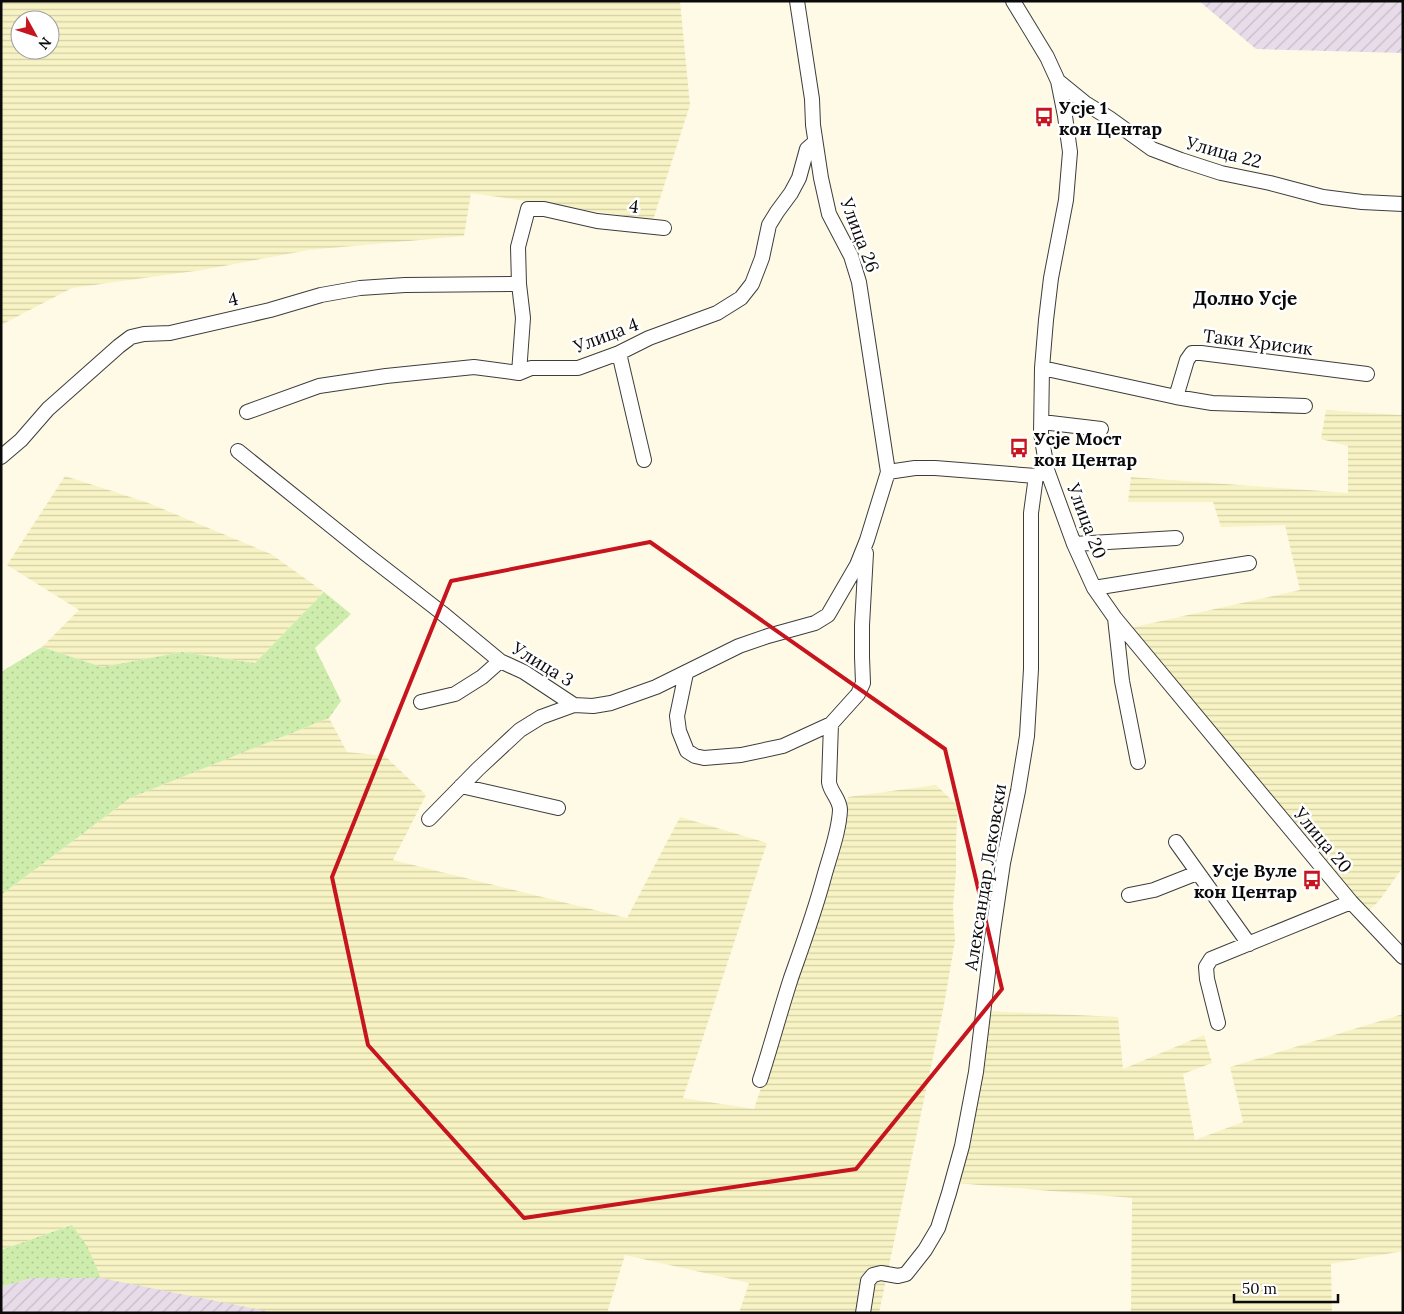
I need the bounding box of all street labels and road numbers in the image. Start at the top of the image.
street label: Улица 22 [1183,131,1264,173]
street label: 4 [628,194,640,218]
street label: Улица 26 [835,194,885,276]
street label: 4 [225,287,241,311]
street label: Улица 4 [569,312,642,358]
street label: Таки Хрисик [1202,324,1314,360]
street label: Улица 20 [1062,479,1112,562]
street label: Улица 3 [507,636,578,691]
street label: Александар Лековски [959,782,1011,973]
street label: Улица 20 [1288,802,1357,878]

